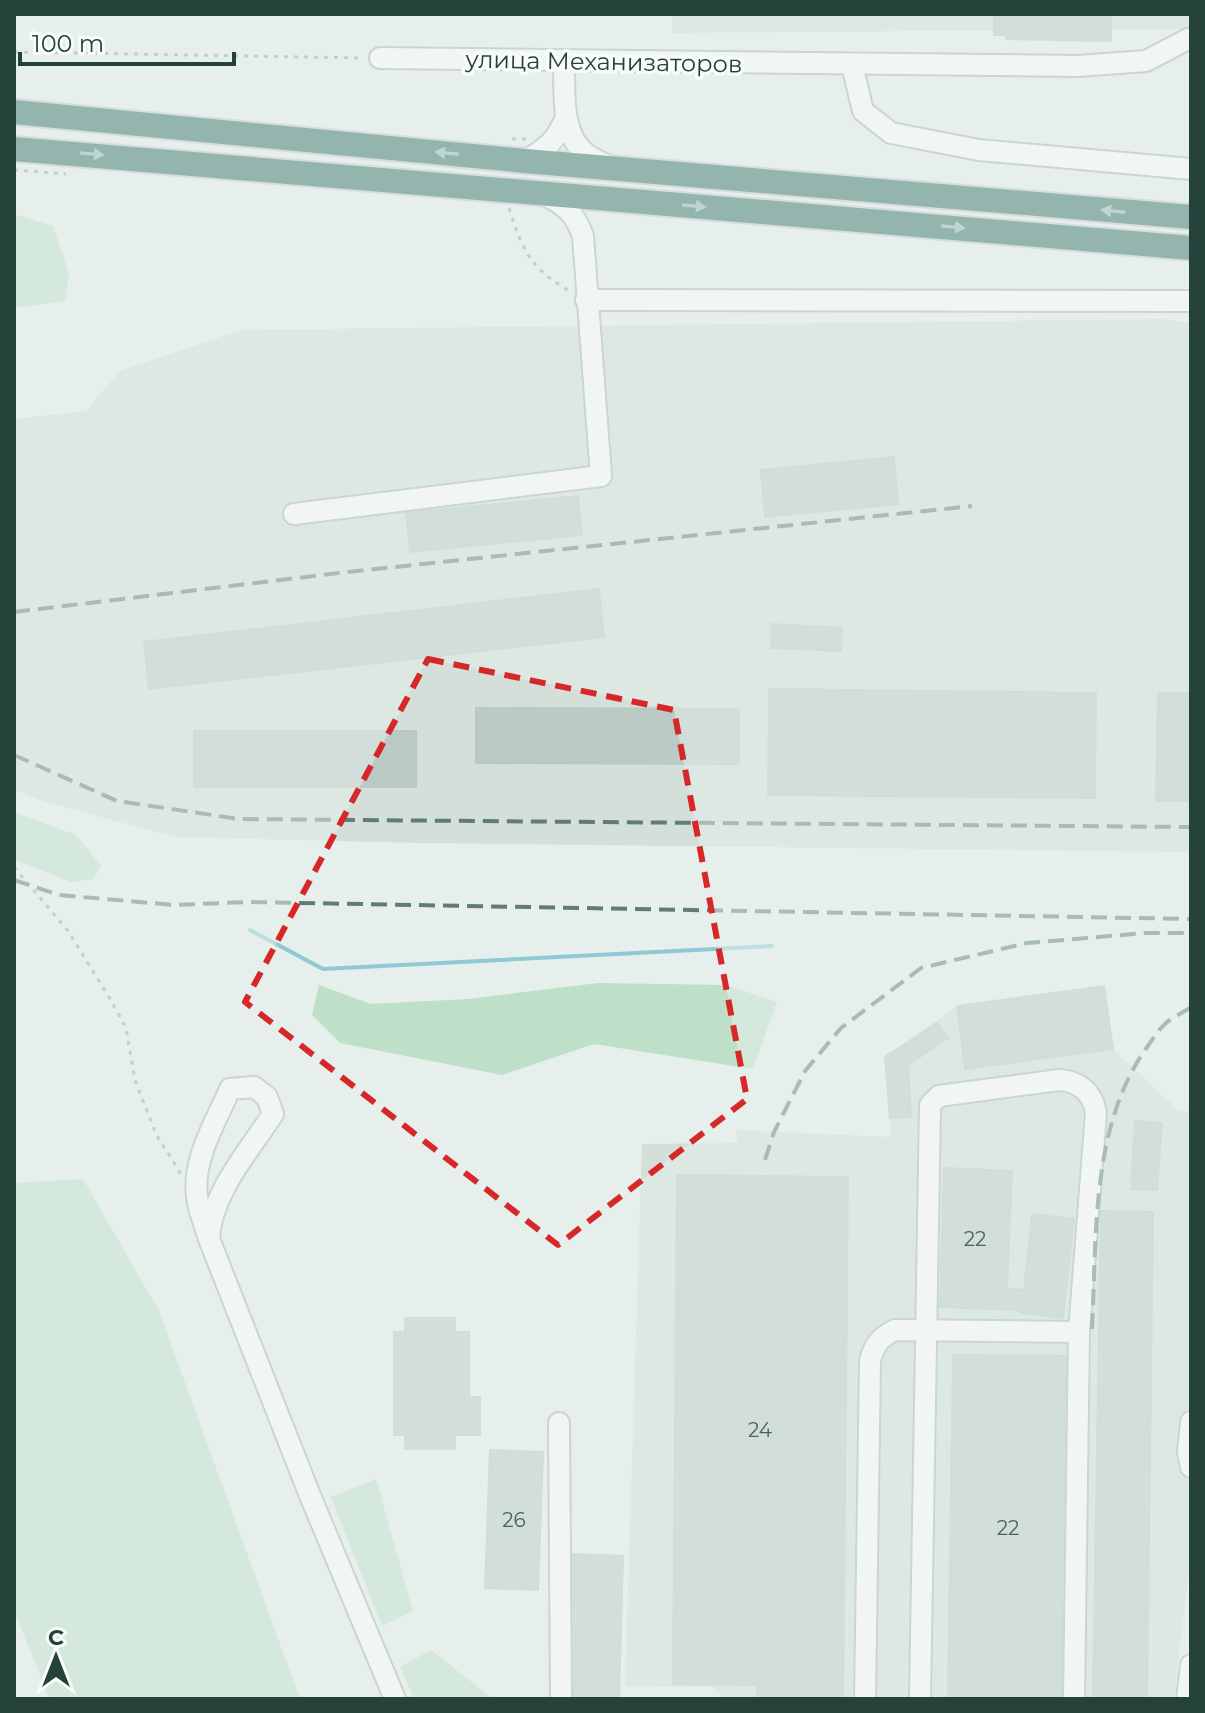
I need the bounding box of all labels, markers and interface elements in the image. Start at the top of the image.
scale bar [20,16,234,66]
text: 100 m [32,29,104,58]
street label: улица Механизаторов [464,45,743,78]
one-way arrow [435,147,460,160]
one-way arrow [80,148,105,161]
one-way arrow [682,200,707,213]
one-way arrow [1100,204,1125,217]
one-way arrow [941,221,966,234]
house number: 22 [964,1227,986,1251]
house number: 24 [748,1418,772,1442]
house number: 26 [502,1508,526,1532]
house number: 22 [997,1516,1019,1540]
north arrow [16,1617,96,1697]
text: С [48,1624,64,1651]

